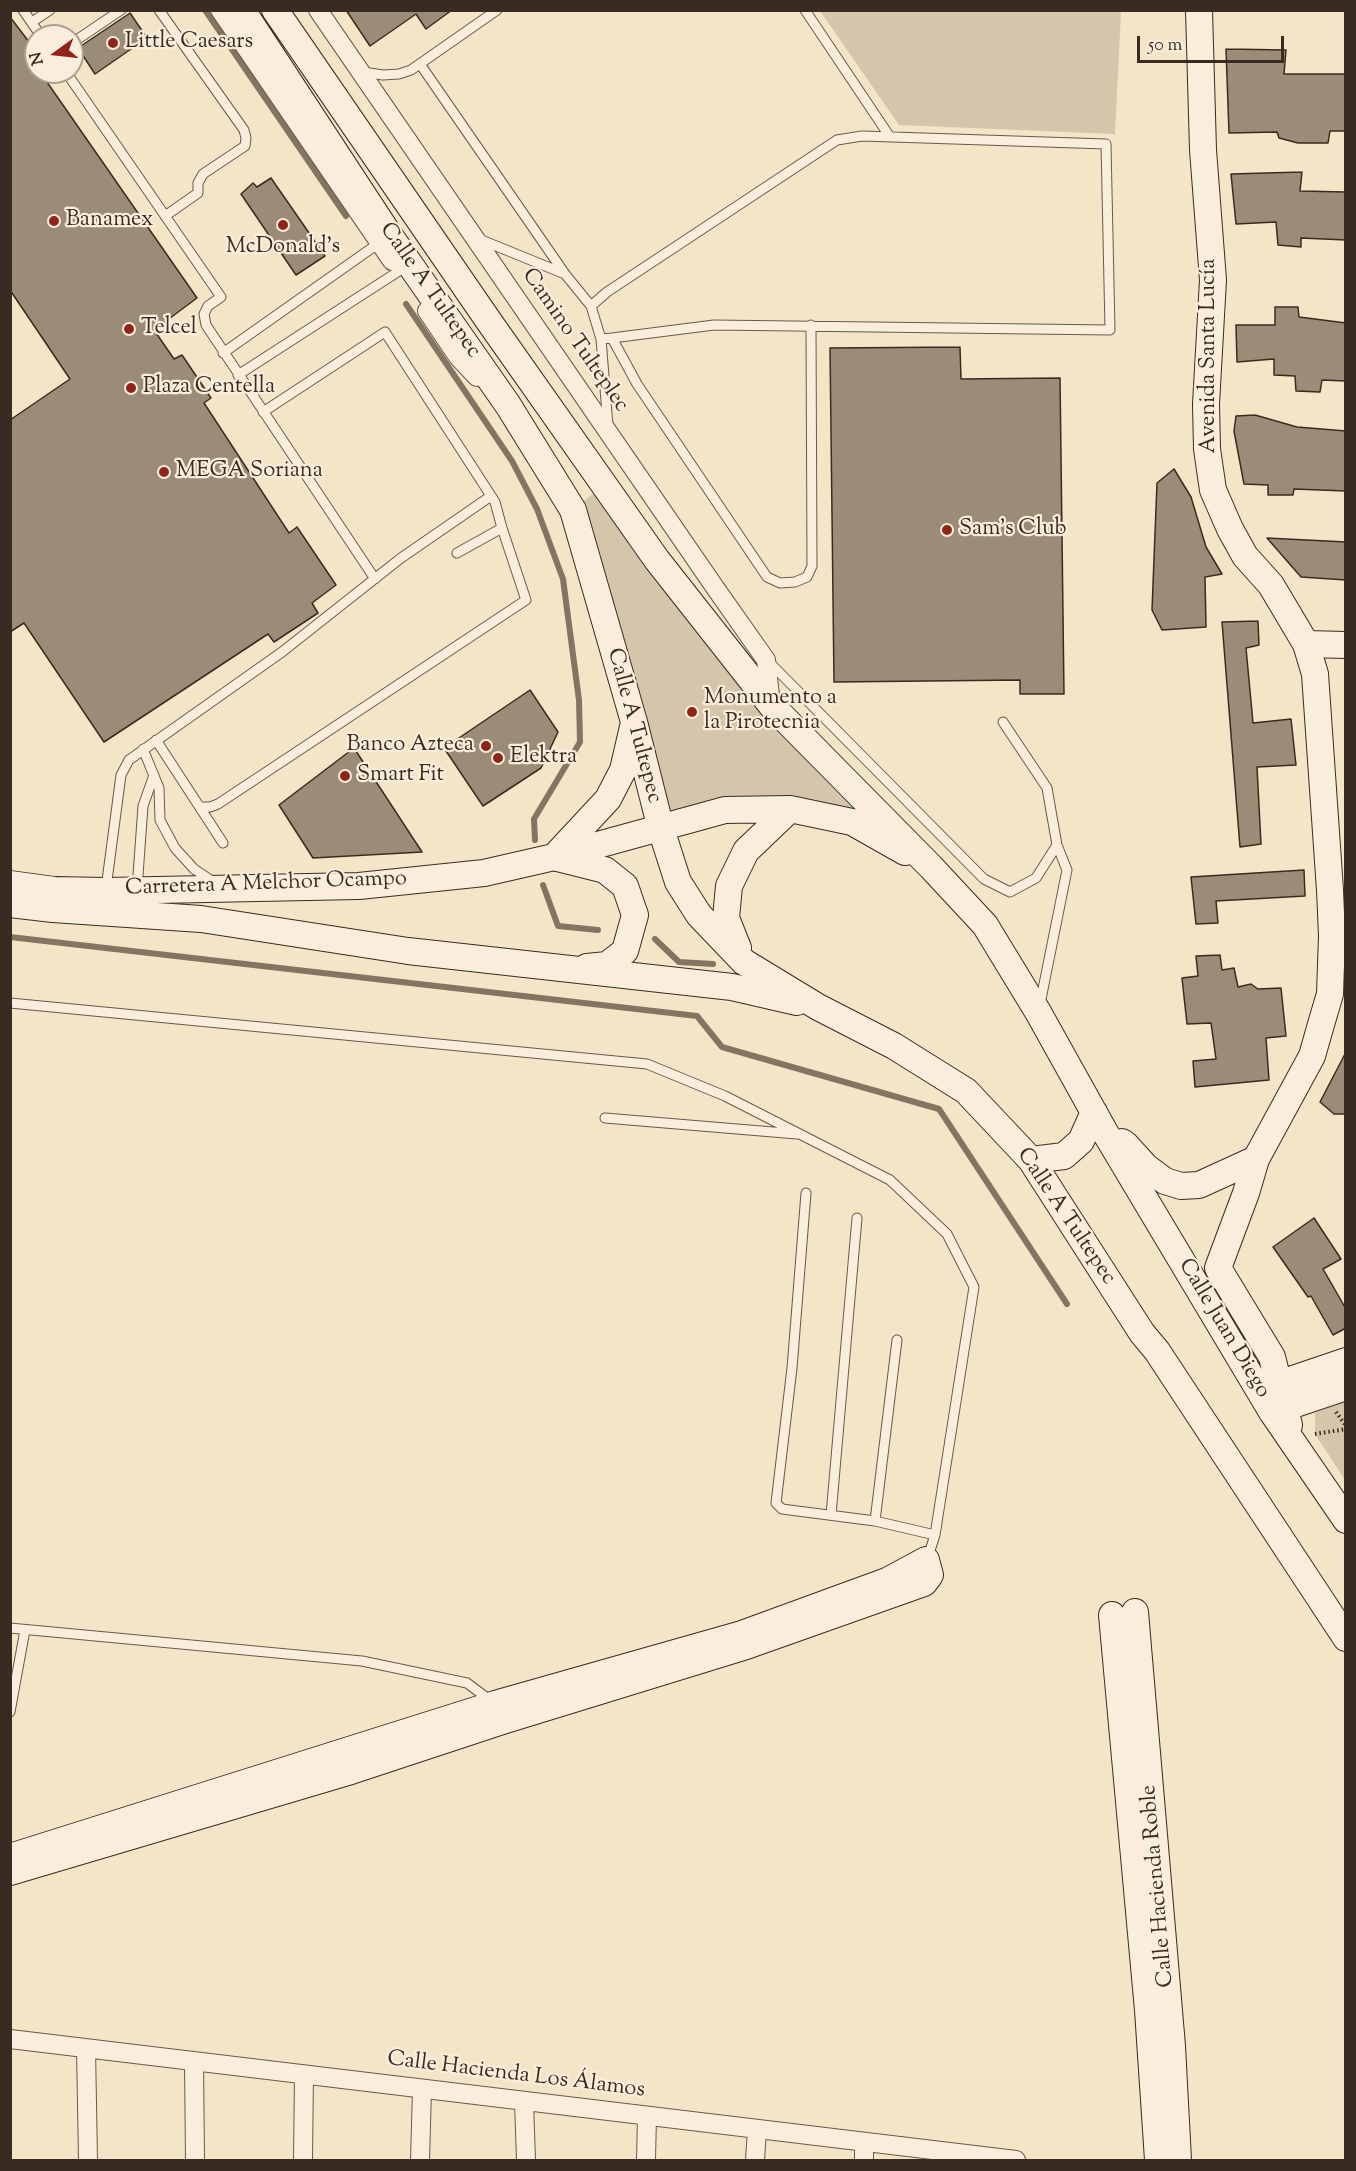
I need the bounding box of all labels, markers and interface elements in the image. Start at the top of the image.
north arrow [24,24,84,84]
scale bar [1140,24,1287,62]
place label: Little Caesars [125,30,253,56]
text: 50 m [1148,33,1182,59]
marker: Little Caesars [106,36,120,50]
text: N [25,49,51,67]
place label: Banamex [66,208,153,234]
marker: Banamex [47,214,61,228]
marker: McDonald's [276,218,290,232]
street label: Calle A Tultepec [373,218,485,364]
place label: McDonald's [226,235,340,261]
street label: Avenida Santa Lucía [1197,259,1223,453]
street label: Camino Tulteplec [515,264,633,418]
place label: Telcel [141,316,197,342]
marker: Telcel [122,322,136,336]
place label: Plaza Centella [143,375,275,401]
marker: Plaza Centella [124,381,138,395]
place label: MEGA Soriana [176,459,323,485]
marker: MEGA Soriana [157,465,171,479]
place label: Sam's Club [959,517,1066,543]
marker: Sam's Club [940,523,954,537]
street label: Calle A Tultepec [600,646,666,806]
place label: Monumento a la Pirotecnia [704,686,837,738]
marker: Monumento a la Pirotecnia [685,705,699,719]
place label: Banco Azteca [347,733,474,759]
marker: Banco Azteca [479,739,493,753]
place label: Elektra [510,745,577,771]
marker: Elektra [491,751,505,765]
place label: Smart Fit [357,763,444,789]
marker: Smart Fit [338,769,352,783]
street label: Carretera A Melchor Ocampo [125,867,407,903]
street label: Calle A Tultepec [1010,1144,1120,1290]
street label: Calle Juan Diego [1171,1255,1275,1403]
street label: Calle Hacienda Roble [1137,1784,1181,1988]
street label: Calle Hacienda Los Álamos [386,2047,646,2105]

